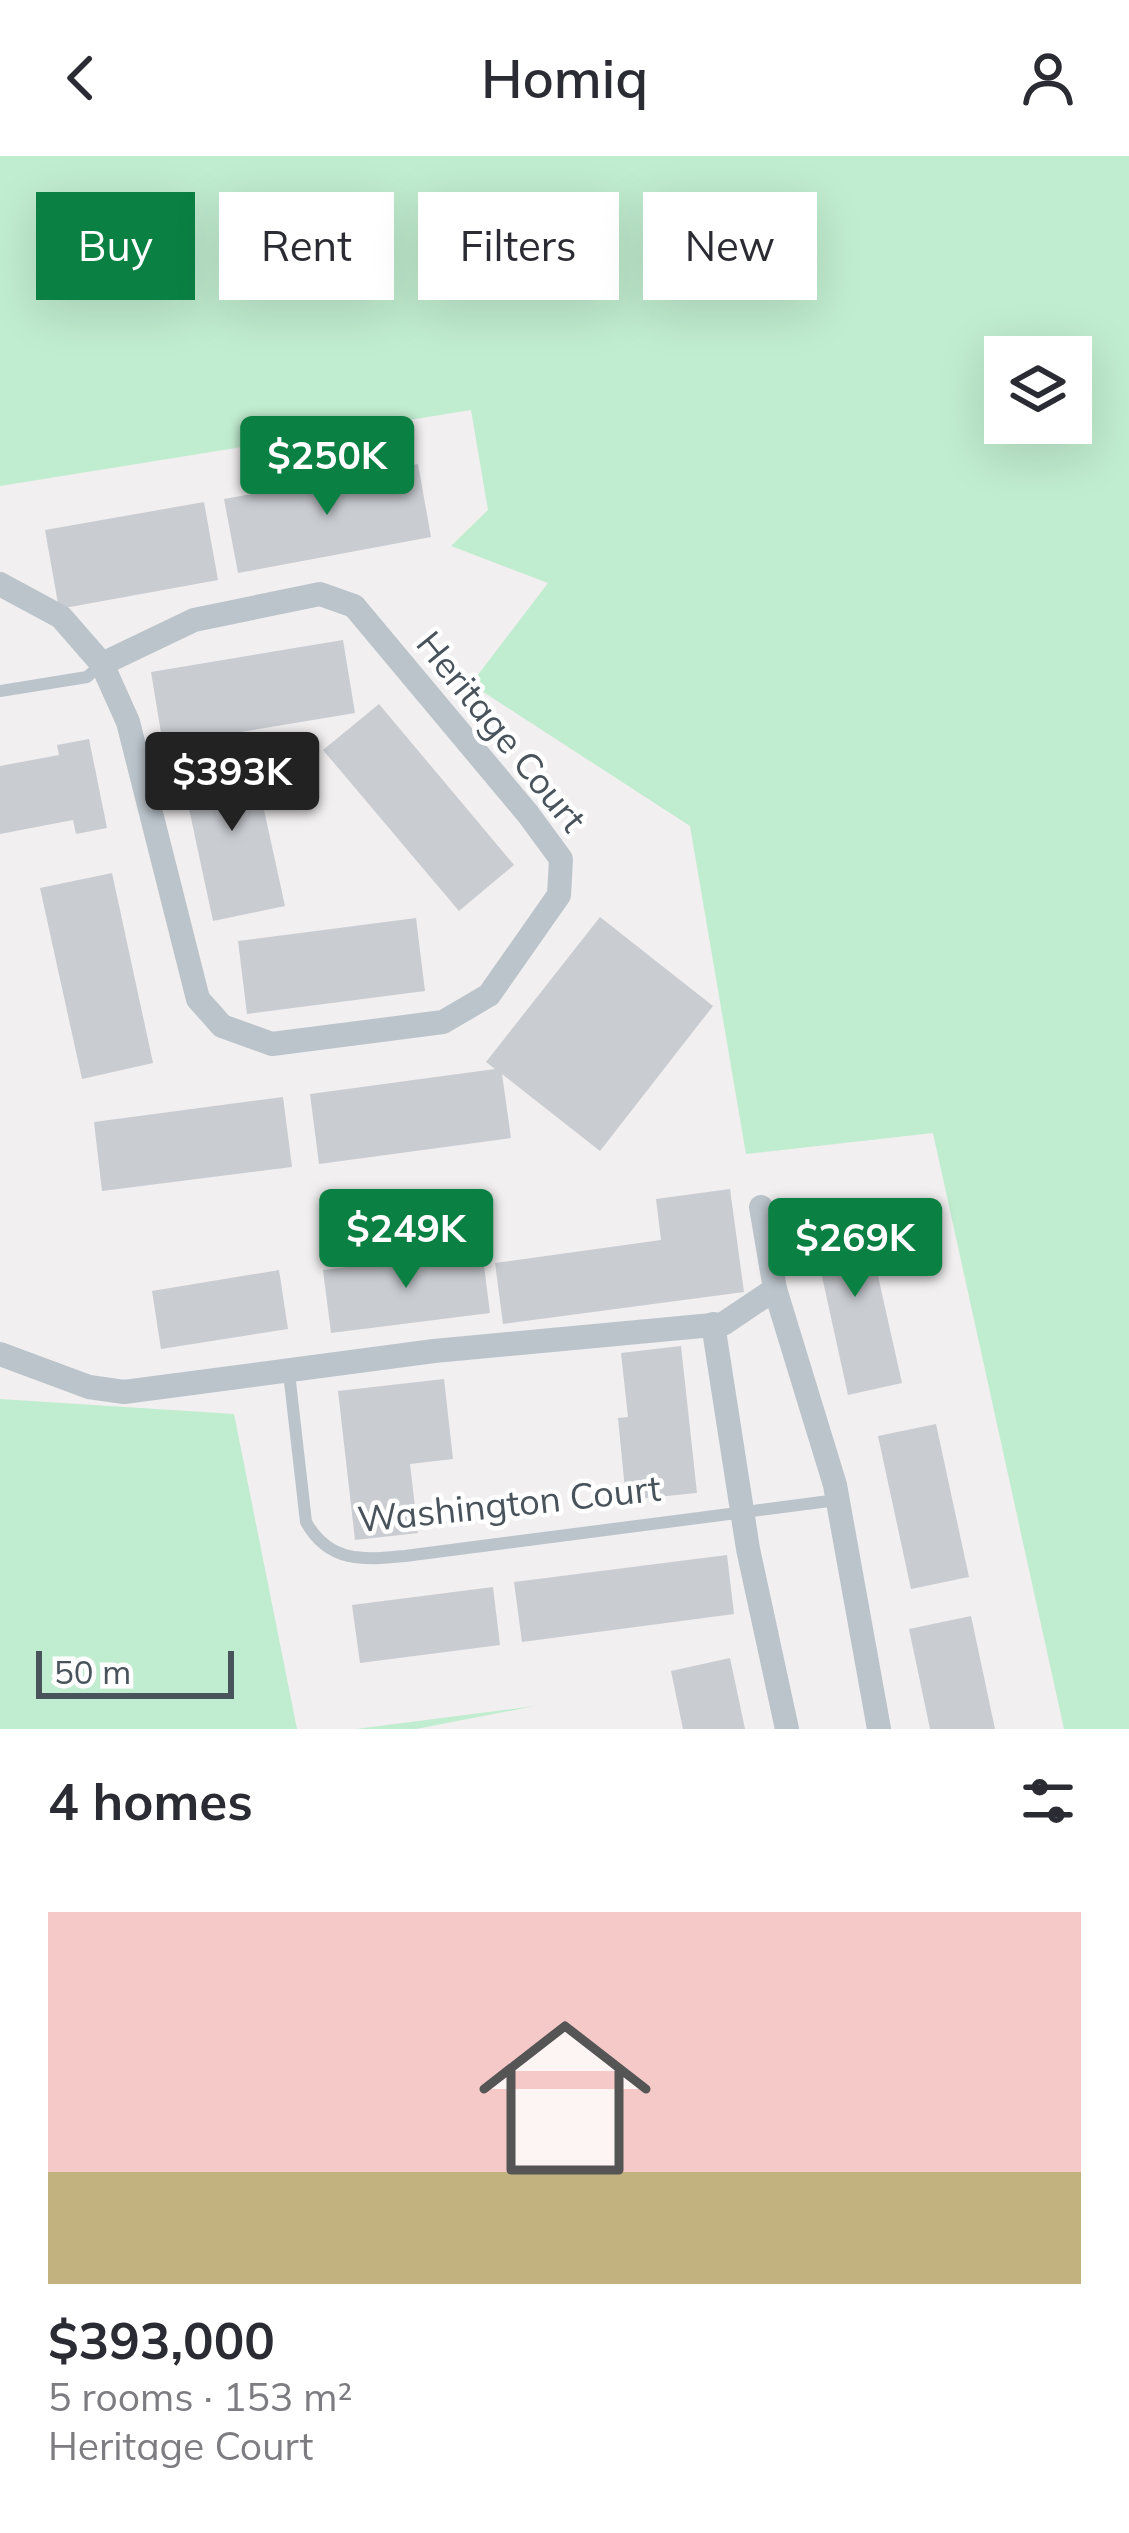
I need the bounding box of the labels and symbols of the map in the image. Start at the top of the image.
pin: $250K [243,416,411,518]
street label: Heritage Court [407,622,597,840]
pin: $393K [148,732,316,834]
pin: $249K [322,1189,490,1291]
pin: $269K [771,1198,939,1300]
street label: Washington Court [355,1465,663,1541]
scale bar [36,1645,234,1698]

